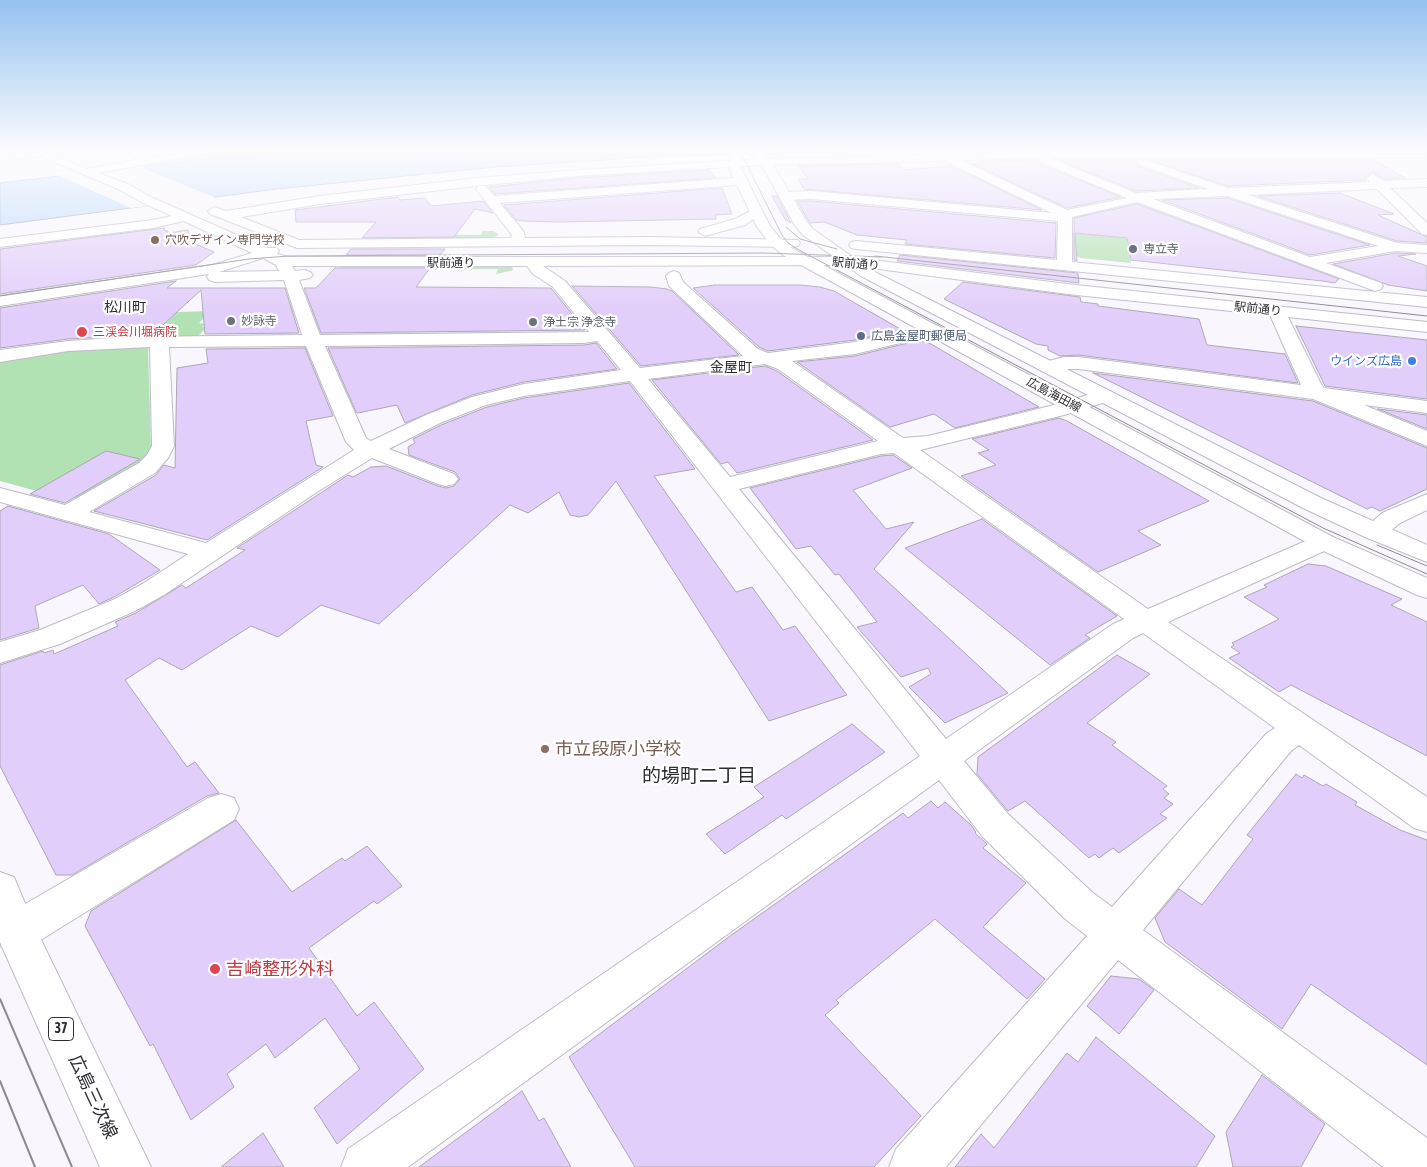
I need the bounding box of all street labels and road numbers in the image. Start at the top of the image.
street label: 駅前通り [831,255,881,273]
street label: 駅前通り [427,256,475,270]
street label: 駅前通り [1233,299,1283,319]
street label: 広島海田線 [1024,375,1084,415]
road number: 37 [48,1018,74,1040]
street label: 広島三次線 [64,1052,122,1142]

